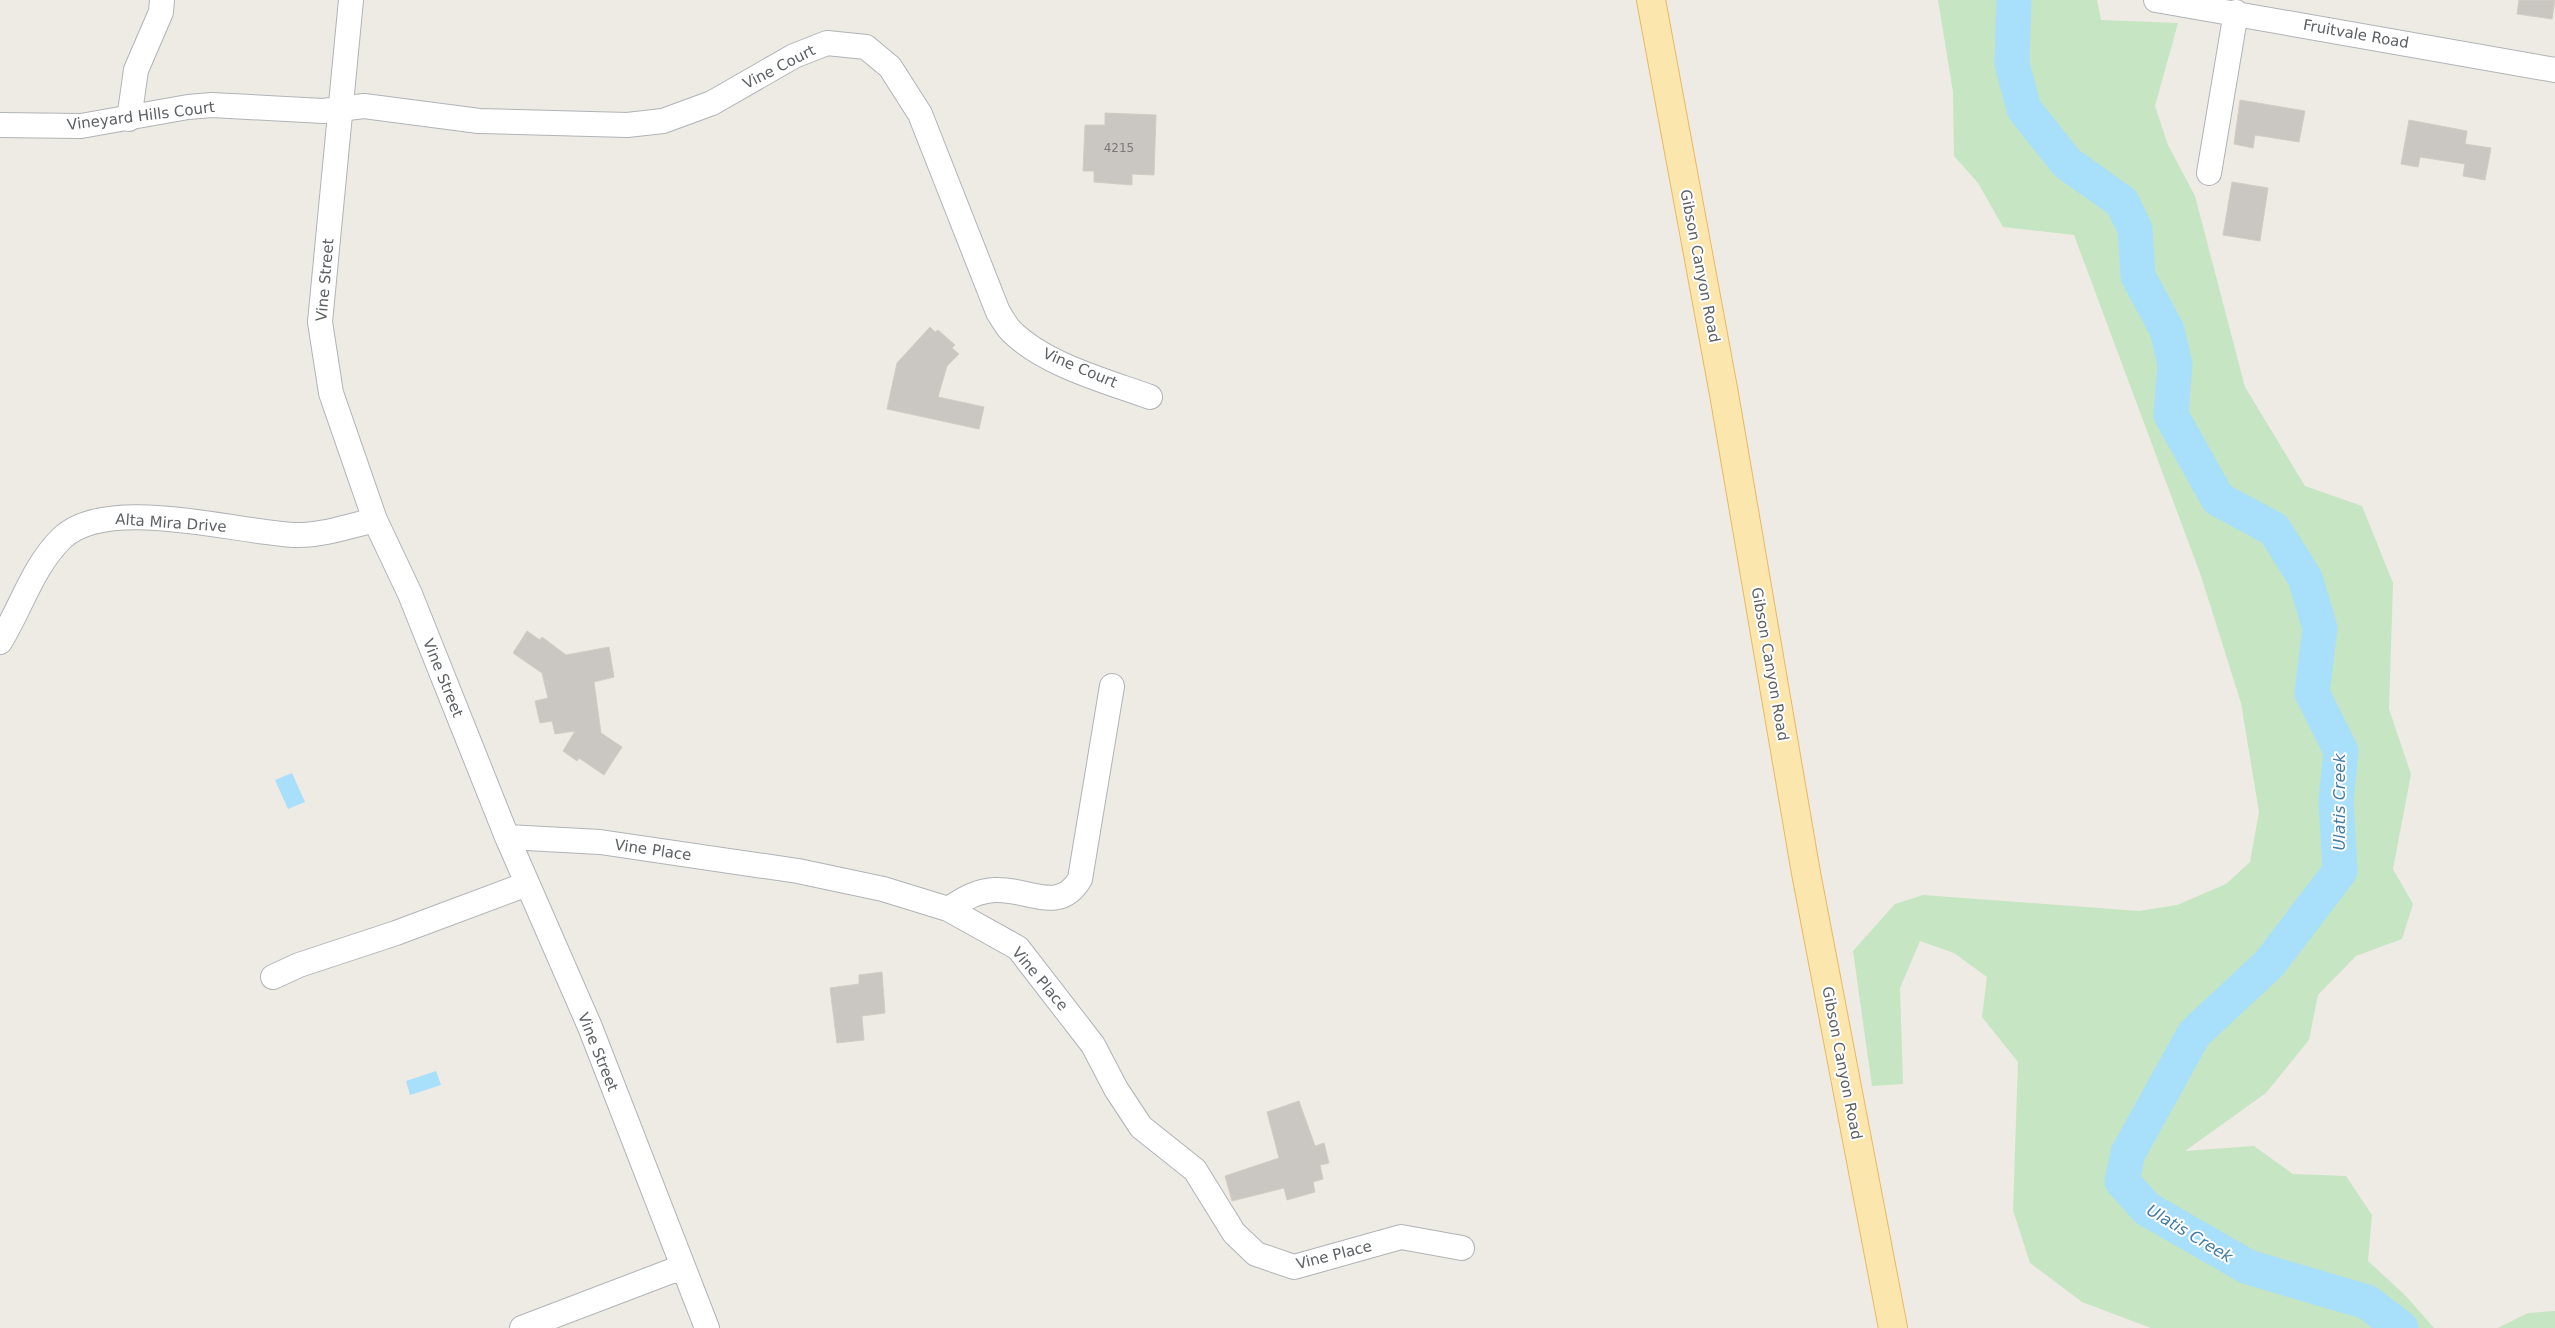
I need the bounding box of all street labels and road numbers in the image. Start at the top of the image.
street label: Fruitvale Road [2302,16,2410,52]
street label: Vine Court [740,41,818,93]
street label: Vineyard Hills Court [66,98,216,134]
street label: Gibson Canyon Road [1676,188,1724,344]
street label: Vine Street [312,238,338,322]
street label: Vine Court [1040,344,1120,392]
street label: Alta Mira Drive [115,510,227,536]
street label: Gibson Canyon Road [1748,586,1792,742]
street label: Vine Street [419,636,467,720]
street label: Vine Place [613,836,693,864]
street label: Vine Place [1008,944,1072,1014]
street label: Gibson Canyon Road [1818,985,1866,1141]
street label: Vine Street [574,1010,622,1094]
street label: Vine Place [1294,1237,1374,1273]

